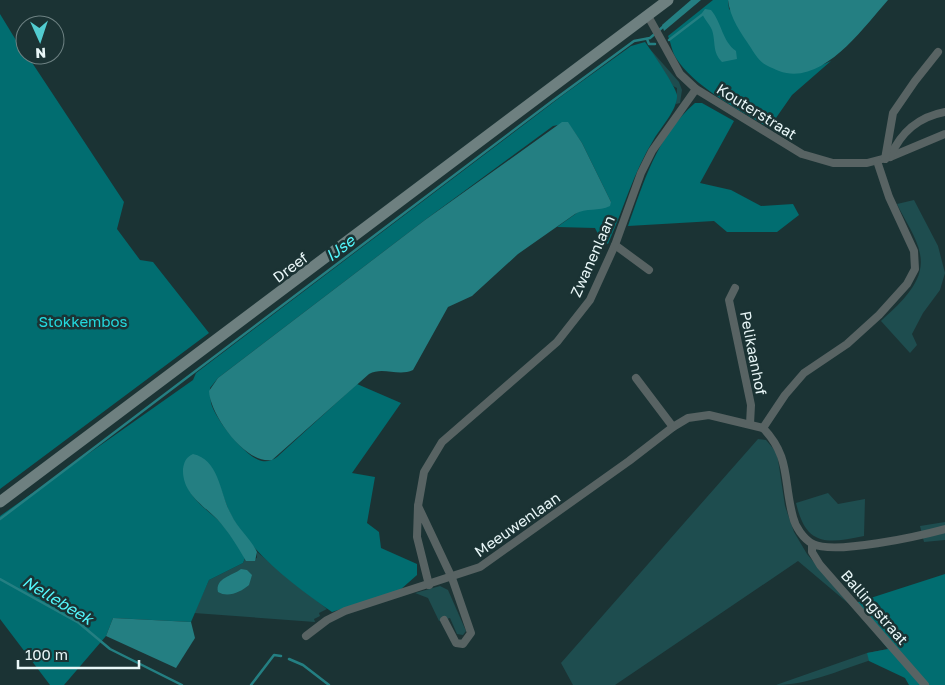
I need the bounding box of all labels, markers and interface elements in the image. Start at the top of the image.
north arrow [15,15,65,65]
text: N [35,45,46,62]
street label: Kouterstraat [714,79,800,143]
street label: Zwanenlaan [566,213,618,299]
water label: IJse [321,229,360,266]
street label: Dreef [269,248,311,286]
street label: Pelikaanhof [737,309,771,397]
park label: Stokkembos [38,312,128,330]
street label: Meeuwenlaan [471,488,563,560]
street label: Ballingstraat [838,566,912,648]
water label: Nellebeek [19,571,98,630]
scale bar [18,638,139,670]
text: 100 m [25,645,68,663]

